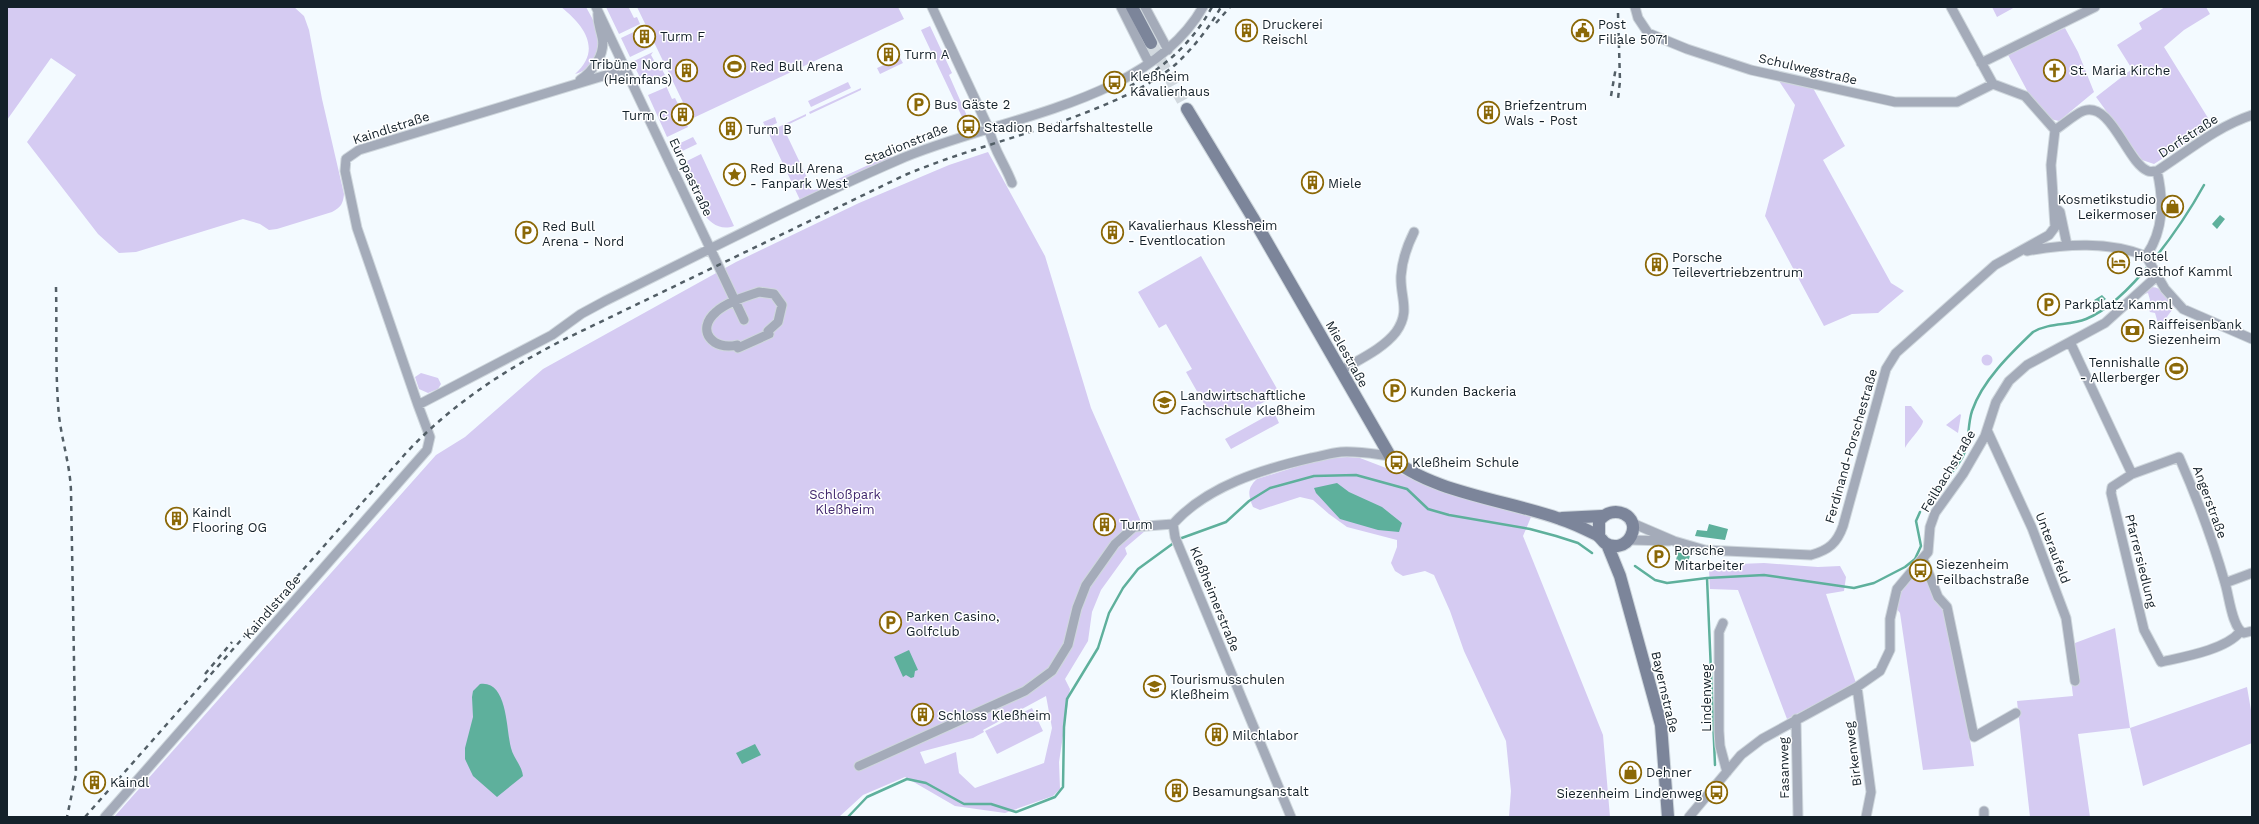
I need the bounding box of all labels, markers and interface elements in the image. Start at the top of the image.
place label: Druckerei Reischl [1262,17,1323,47]
place label: Post Filiale 5071 [1598,17,1668,47]
building icon: Druckerei Reischl [1233,18,1259,44]
public building icon: Post Filiale 5071 [1569,18,1595,44]
building icon: Turm F [632,23,658,49]
place label: Turm F [660,29,705,44]
building icon: Turm A [876,41,902,67]
place label: Turm A [904,47,950,62]
street label: Schulwegstraße [1757,50,1859,88]
sports icon: Red Bull Arena [721,53,747,79]
place label: Tribüne Nord (Heimfans) [590,57,672,87]
church icon: St. Maria Kirche [2042,57,2068,83]
building icon: Tribüne Nord (Heimfans) [674,58,700,84]
place label: Red Bull Arena [750,59,844,74]
place label: St. Maria Kirche [2070,63,2170,78]
place label: Kleßheim Kavalierhaus [1130,69,1210,99]
bus stop icon: Kleßheim Kavalierhaus [1101,70,1127,96]
parking icon: Bus Gäste 2 [906,91,932,117]
place label: Bus Gäste 2 [934,97,1010,112]
place label: Briefzentrum Wals - Post [1504,98,1587,128]
building icon: Briefzentrum Wals - Post [1476,99,1502,125]
building icon: Turm C [670,102,696,128]
place label: Turm C [622,108,668,123]
street label: Kaindlstraße [351,109,431,147]
street label: Dorfstraße [2155,111,2221,161]
bus stop icon: Stadion Bedarfshaltestelle [955,114,981,140]
building icon: Turm B [717,116,743,142]
street label: Stadionstraße [862,120,950,168]
place label: Stadion Bedarfshaltestelle [984,120,1153,135]
place label: Turm B [746,122,792,137]
street label: Europastraße [666,135,716,219]
place label: Red Bull Arena - Fanpark West [750,161,848,191]
place icon: Red Bull Arena - Fanpark West [722,162,748,188]
building icon: Miele [1300,170,1326,196]
place label: Miele [1328,176,1362,191]
place label: Kosmetikstudio Leikermoser [2058,192,2156,222]
shop icon: Kosmetikstudio Leikermoser [2159,193,2185,219]
place label: Kavalierhaus Klessheim - Eventlocation [1128,218,1278,248]
place label: Red Bull Arena - Nord [542,219,624,249]
building icon: Kavalierhaus Klessheim - Eventlocation [1099,219,1125,245]
parking icon: Red Bull Arena - Nord [513,220,539,246]
place label: Hotel Gasthof Kamml [2134,249,2232,279]
place label: Porsche Teilevertriebzentrum [1672,250,1803,280]
hotel icon: Hotel Gasthof Kamml [2106,250,2132,276]
building icon: Porsche Teilevertriebzentrum [1643,251,1669,277]
parking icon: Parkplatz Kamml [2036,291,2062,317]
place label: Parkplatz Kamml [2064,297,2172,312]
place label: Raiffeisenbank Siezenheim [2148,317,2242,347]
street label: Mielestraße [1323,318,1371,390]
bank icon: Raiffeisenbank Siezenheim [2119,318,2145,344]
place label: Tennishalle - Allerberger [2080,355,2160,385]
sports icon: Tennishalle - Allerberger [2163,356,2189,382]
street label: Ferdinand-Porschestraße [1822,367,1880,525]
parking icon: Kunden Backeria [1382,378,1408,404]
place label: Kunden Backeria [1410,384,1517,399]
place label: Landwirtschaftliche Fachschule Kleßheim [1180,388,1316,418]
school or university icon: Landwirtschaftliche Fachschule Kleßheim [1151,389,1177,415]
street label: Feilbachstraße [1918,427,1978,515]
bus stop icon: Kleßheim Schule [1383,449,1409,475]
place label: Kleßheim Schule [1412,455,1519,470]
street label: Angerstraße [2190,464,2230,540]
park label: Schloßpark Kleßheim [809,487,881,517]
place label: Kaindl Flooring OG [192,505,267,535]
building icon: Kaindl Flooring OG [164,506,190,532]
street label: Unteraufeld [2033,510,2073,586]
building icon: Turm [1091,511,1117,537]
street label: Pfarrersiedlung [2122,513,2160,609]
place label: Turm [1120,517,1153,532]
place label: Porsche Mitarbeiter [1674,543,1744,573]
street label: Kleßheimerstraße [1187,544,1243,654]
parking icon: Porsche Mitarbeiter [1645,544,1671,570]
place label: Siezenheim Feilbachstraße [1936,557,2029,587]
bus stop icon: Siezenheim Feilbachstraße [1907,558,1933,584]
street label: Kaindlstraße [240,572,304,642]
place label: Parken Casino, Golfclub [906,609,999,639]
parking icon: Parken Casino, Golfclub [877,610,903,636]
street label: Bayernstraße [1648,650,1682,734]
street label: Lindenweg [1699,664,1714,732]
place label: Tourismusschulen Kleßheim [1170,672,1285,702]
school or university icon: Tourismusschulen Kleßheim [1142,673,1168,699]
building icon: Schloss Kleßheim [909,702,935,728]
place label: Schloss Kleßheim [938,708,1051,723]
street label: Birkenweg [1842,721,1864,787]
building icon: Milchlabor [1203,722,1229,748]
place label: Milchlabor [1232,728,1298,743]
street label: Fasanweg [1776,737,1792,799]
shop icon: Dehner [1618,759,1644,785]
place label: Dehner [1646,765,1692,780]
building icon: Kaindl [81,769,107,795]
place label: Kaindl [110,775,149,790]
building icon: Besamungsanstalt [1163,778,1189,804]
bus stop icon: Siezenheim Lindenweg [1704,780,1730,806]
place label: Besamungsanstalt [1192,784,1309,799]
place label: Siezenheim Lindenweg [1557,786,1702,801]

